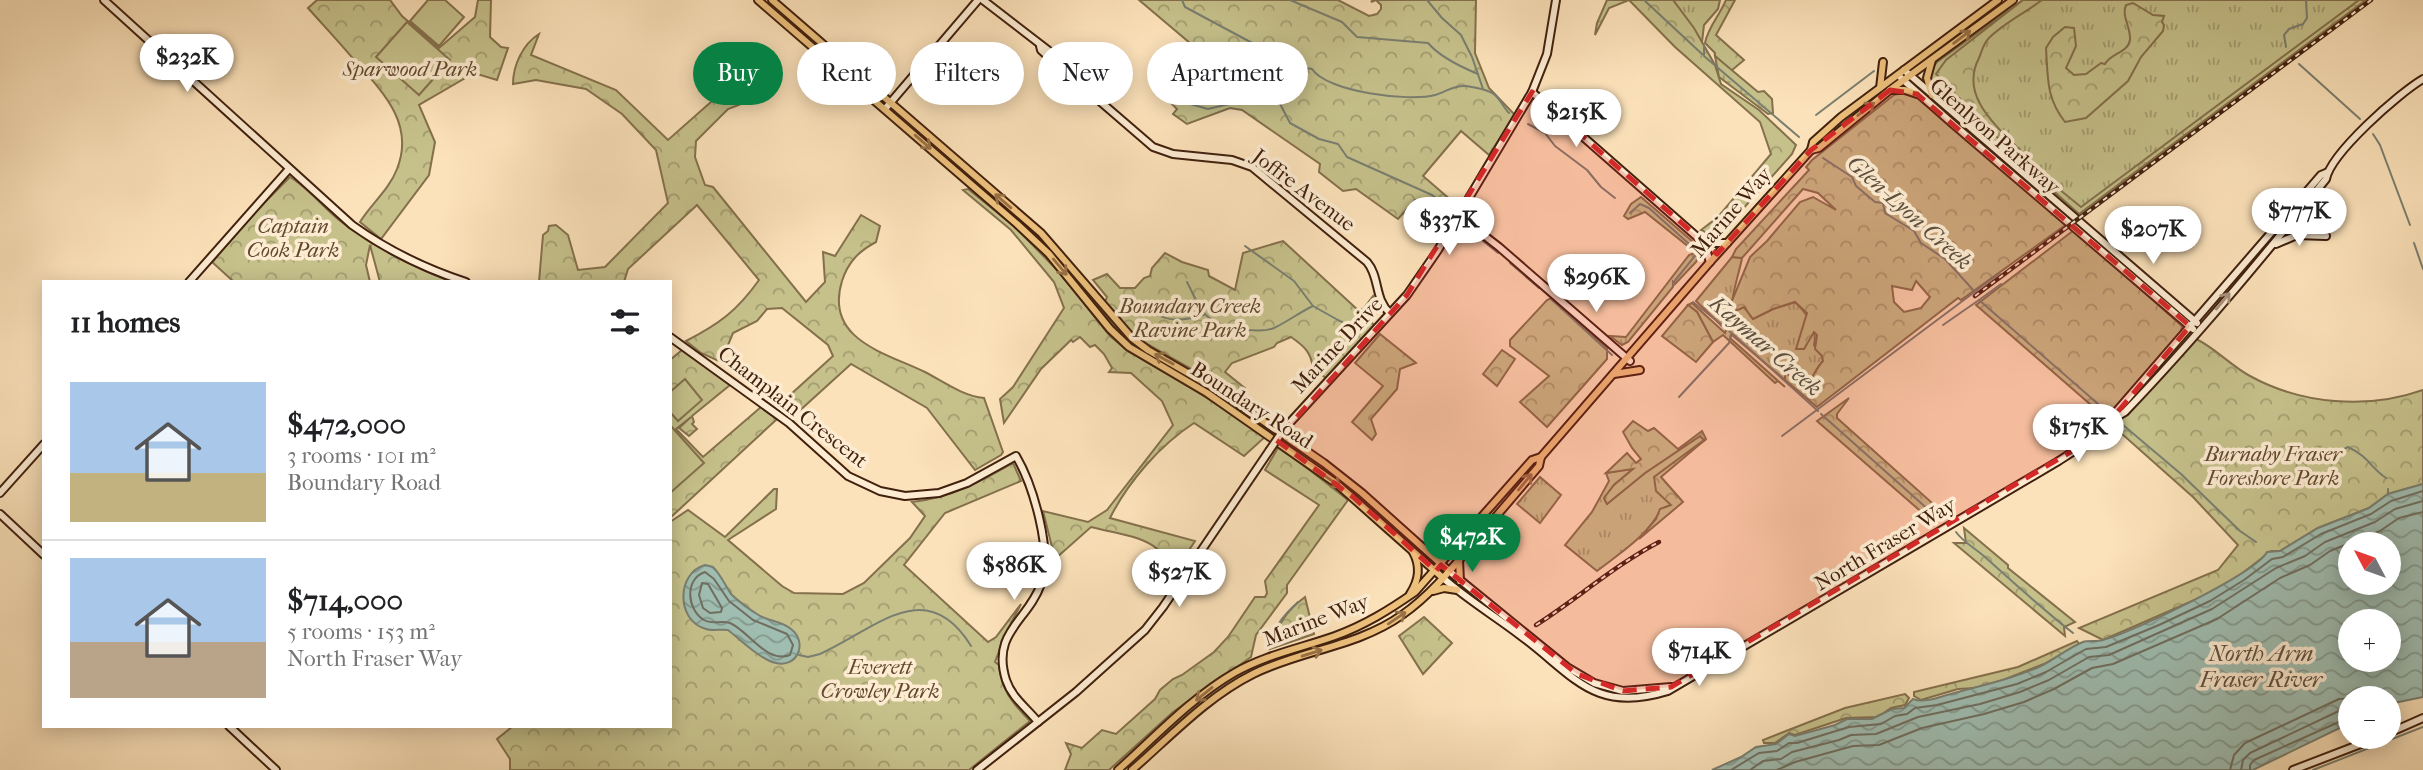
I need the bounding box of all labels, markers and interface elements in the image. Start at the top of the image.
one-way arrow [1953,30,1971,45]
pin: $232K [138,34,236,94]
chip: Buy [693,42,783,105]
chip: Rent [797,42,896,105]
chip: Filters [910,42,1024,105]
chip: New [1038,42,1133,105]
chip: Apartment [1147,42,1308,105]
text: $232K [156,43,218,70]
park label: Sparwood Park [342,57,477,81]
street label: Glenlyon Parkway [1925,73,2065,199]
pin: $215K [1527,90,1625,149]
text: $215K [1546,98,1606,125]
one-way arrow [1856,102,1875,117]
one-way arrow [913,134,931,150]
street label: Joffre Avenue [1246,143,1360,236]
water label: Glen-Lyon Creek [1842,149,1978,275]
street label: Marine Way [1686,162,1777,262]
pin: $777K [2250,188,2348,248]
one-way arrow [995,193,1013,209]
text: $777K [2268,197,2330,224]
pin: $337K [1400,198,1498,257]
text: $337K [1419,206,1479,233]
pin: $207K [2104,206,2202,266]
park label: Captain Cook Park [247,214,339,262]
text: $207K [2121,215,2186,242]
pin: $296K [1547,254,1645,314]
one-way arrow [1052,257,1067,275]
text: $296K [1563,263,1629,290]
water label: Kaymar Creek [1702,288,1827,402]
street label: Marine Drive [1287,292,1387,398]
one-way arrow [2216,292,2231,310]
park label: Boundary Creek Ravine Park [1118,294,1261,342]
icon: filters [606,303,644,341]
text: 11 homes [70,305,180,340]
street label: Champlain Crescent [714,341,873,473]
one-way arrow [1155,352,1175,366]
street label: Boundary Road [1187,357,1318,454]
pin: $175K [2029,405,2127,464]
text: $472,000 [287,407,406,442]
icon: home [126,410,210,494]
text: $175K [2049,413,2107,440]
text: 3 rooms · 101 m² [287,442,436,469]
park label: Burnaby Fraser Foreshore Park [2203,442,2343,490]
text: Boundary Road [287,469,441,496]
one-way arrow [1322,473,1341,488]
one-way arrow [1517,473,1533,491]
street label: North Fraser Way [1810,492,1960,596]
pin: $472K [1423,514,1521,574]
text: $472K [1439,523,1505,550]
north arrow [2338,532,2401,595]
map controls [2338,532,2401,749]
pin: $586K [965,542,1063,602]
pin: $527K [1130,550,1228,609]
text: $586K [982,551,1046,578]
text: $527K [1148,558,1210,585]
text: $714,000 [287,583,403,618]
icon: home [126,586,210,670]
street label: Marine Way [1260,589,1373,651]
button: + [2338,609,2401,672]
one-way arrow [1387,611,1407,625]
text: 5 rooms · 153 m² [287,618,435,645]
pin: $714K [1650,628,1748,688]
text: $714K [1668,637,1730,664]
water label: North Arm Fraser River [2199,640,2324,693]
text: North Fraser Way [287,645,462,672]
one-way arrow [1301,645,1323,658]
park label: Everett Crowley Park [820,655,940,703]
one-way arrow [1195,686,1213,702]
button: − [2338,686,2401,749]

